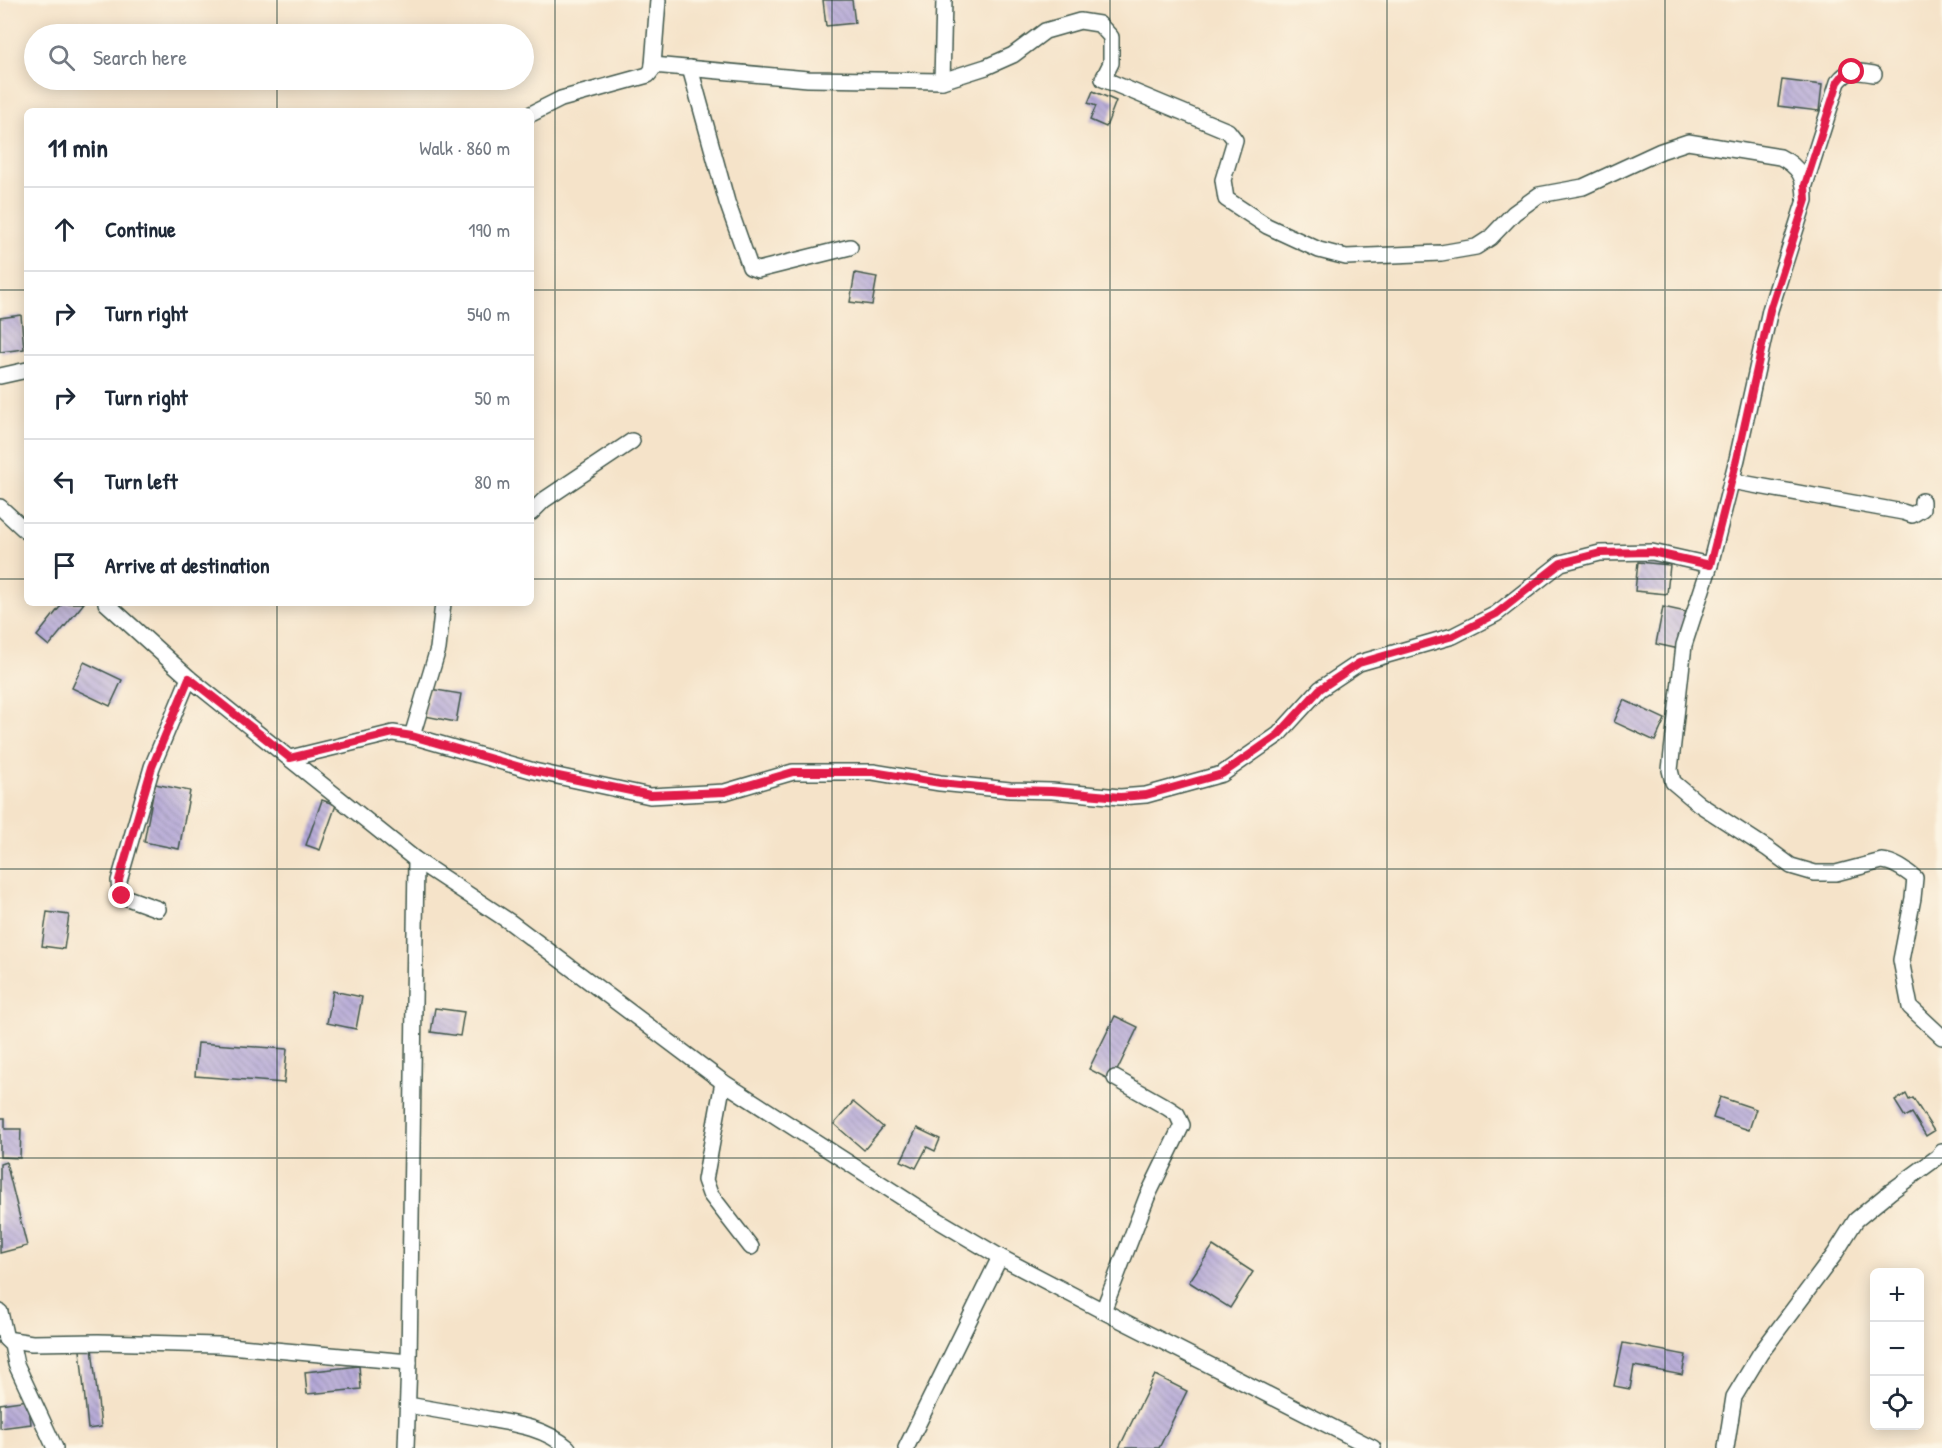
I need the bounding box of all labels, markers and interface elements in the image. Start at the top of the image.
search box [24,24,534,90]
icon: search [45,41,78,74]
text: Search here [93,42,187,72]
route start [1838,58,1864,84]
text: 11 min [48,130,108,165]
text: Walk · 860 m [419,134,510,161]
icon: ahead [48,213,81,246]
text: Continue [105,214,176,244]
text: 190 m [468,216,510,243]
icon: right [48,297,81,330]
text: Turn right [105,298,188,328]
text: 540 m [467,300,510,327]
icon: right [48,381,81,414]
text: Turn right [105,382,188,412]
text: 50 m [474,384,510,411]
icon: left [48,465,81,498]
text: Turn left [105,466,178,496]
text: 80 m [474,468,510,495]
icon: arrive [48,549,81,582]
text: Arrive at destination [105,550,270,580]
route end [108,882,134,908]
map controls [1870,1268,1924,1430]
button: + [1870,1268,1924,1322]
button: − [1870,1322,1924,1376]
button: locate [1870,1376,1924,1430]

